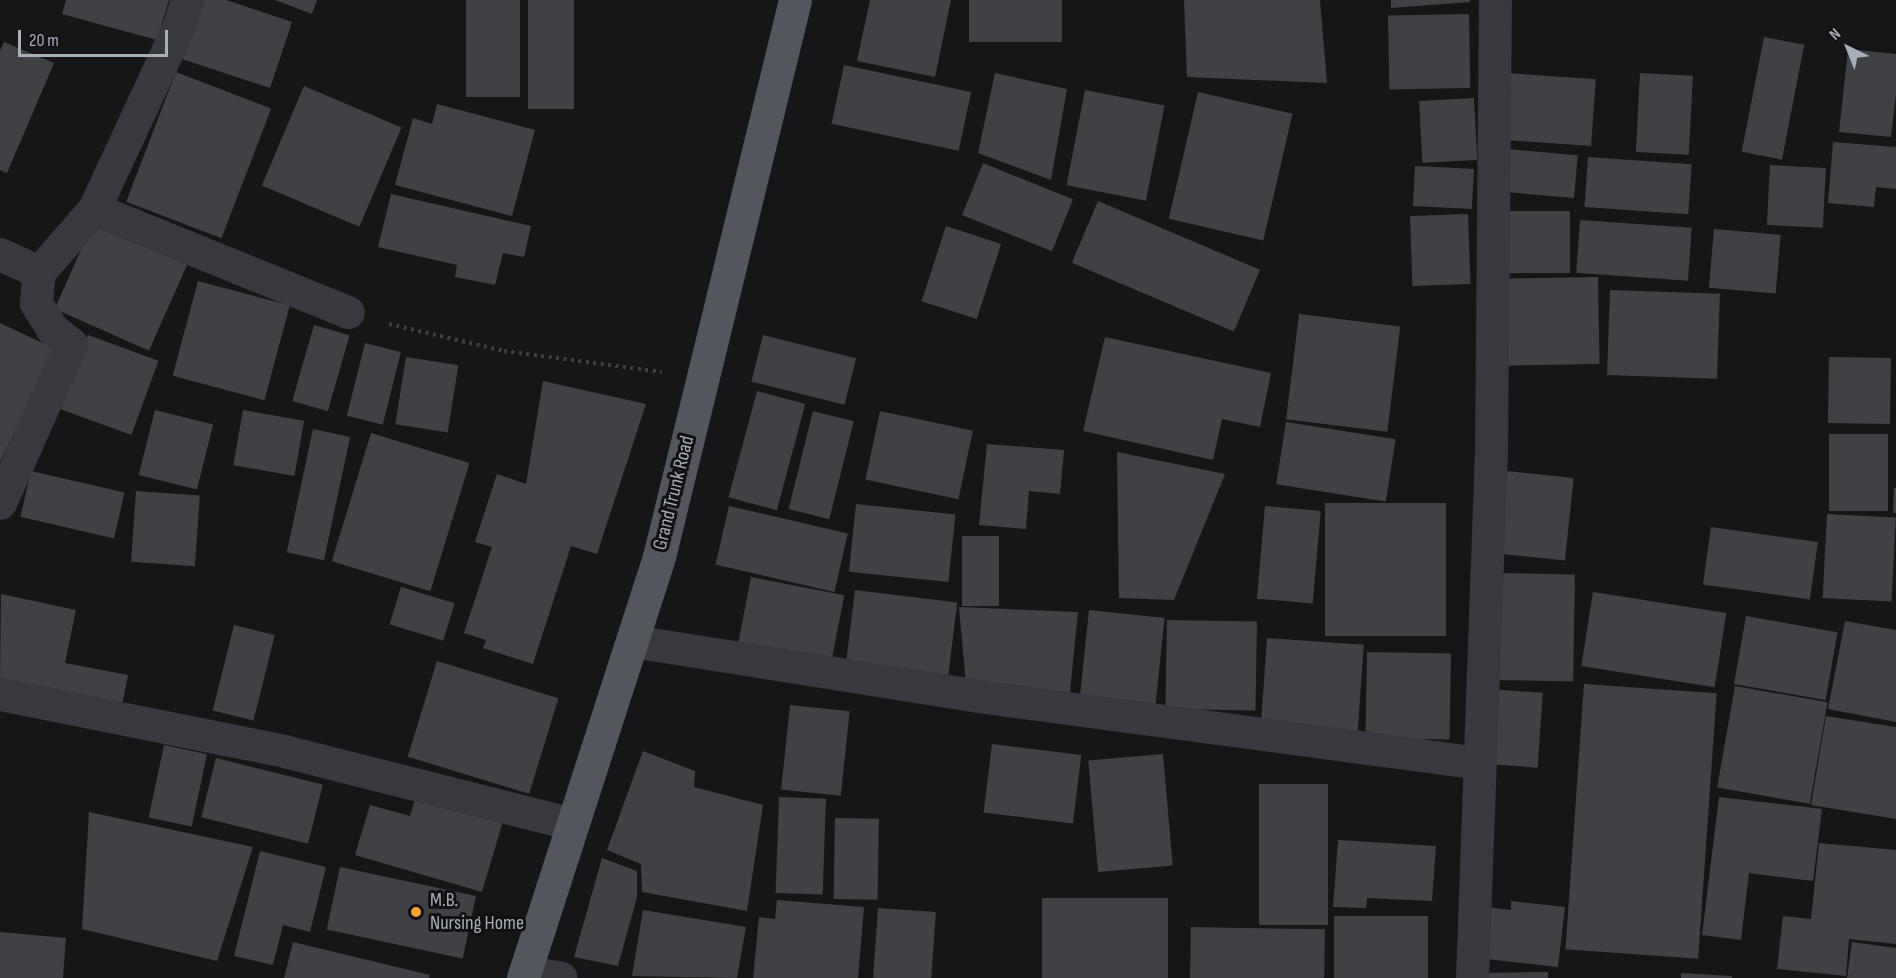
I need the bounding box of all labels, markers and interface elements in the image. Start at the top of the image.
scale bar [21,18,171,56]
north arrow [1818,18,1878,78]
text: N [1826,25,1845,44]
text: 20 m [29,30,59,51]
street label: Grand Trunk Road [648,433,700,553]
place label: M.B. Nursing Home [430,888,524,935]
marker: M.B. Nursing Home [407,903,425,921]

